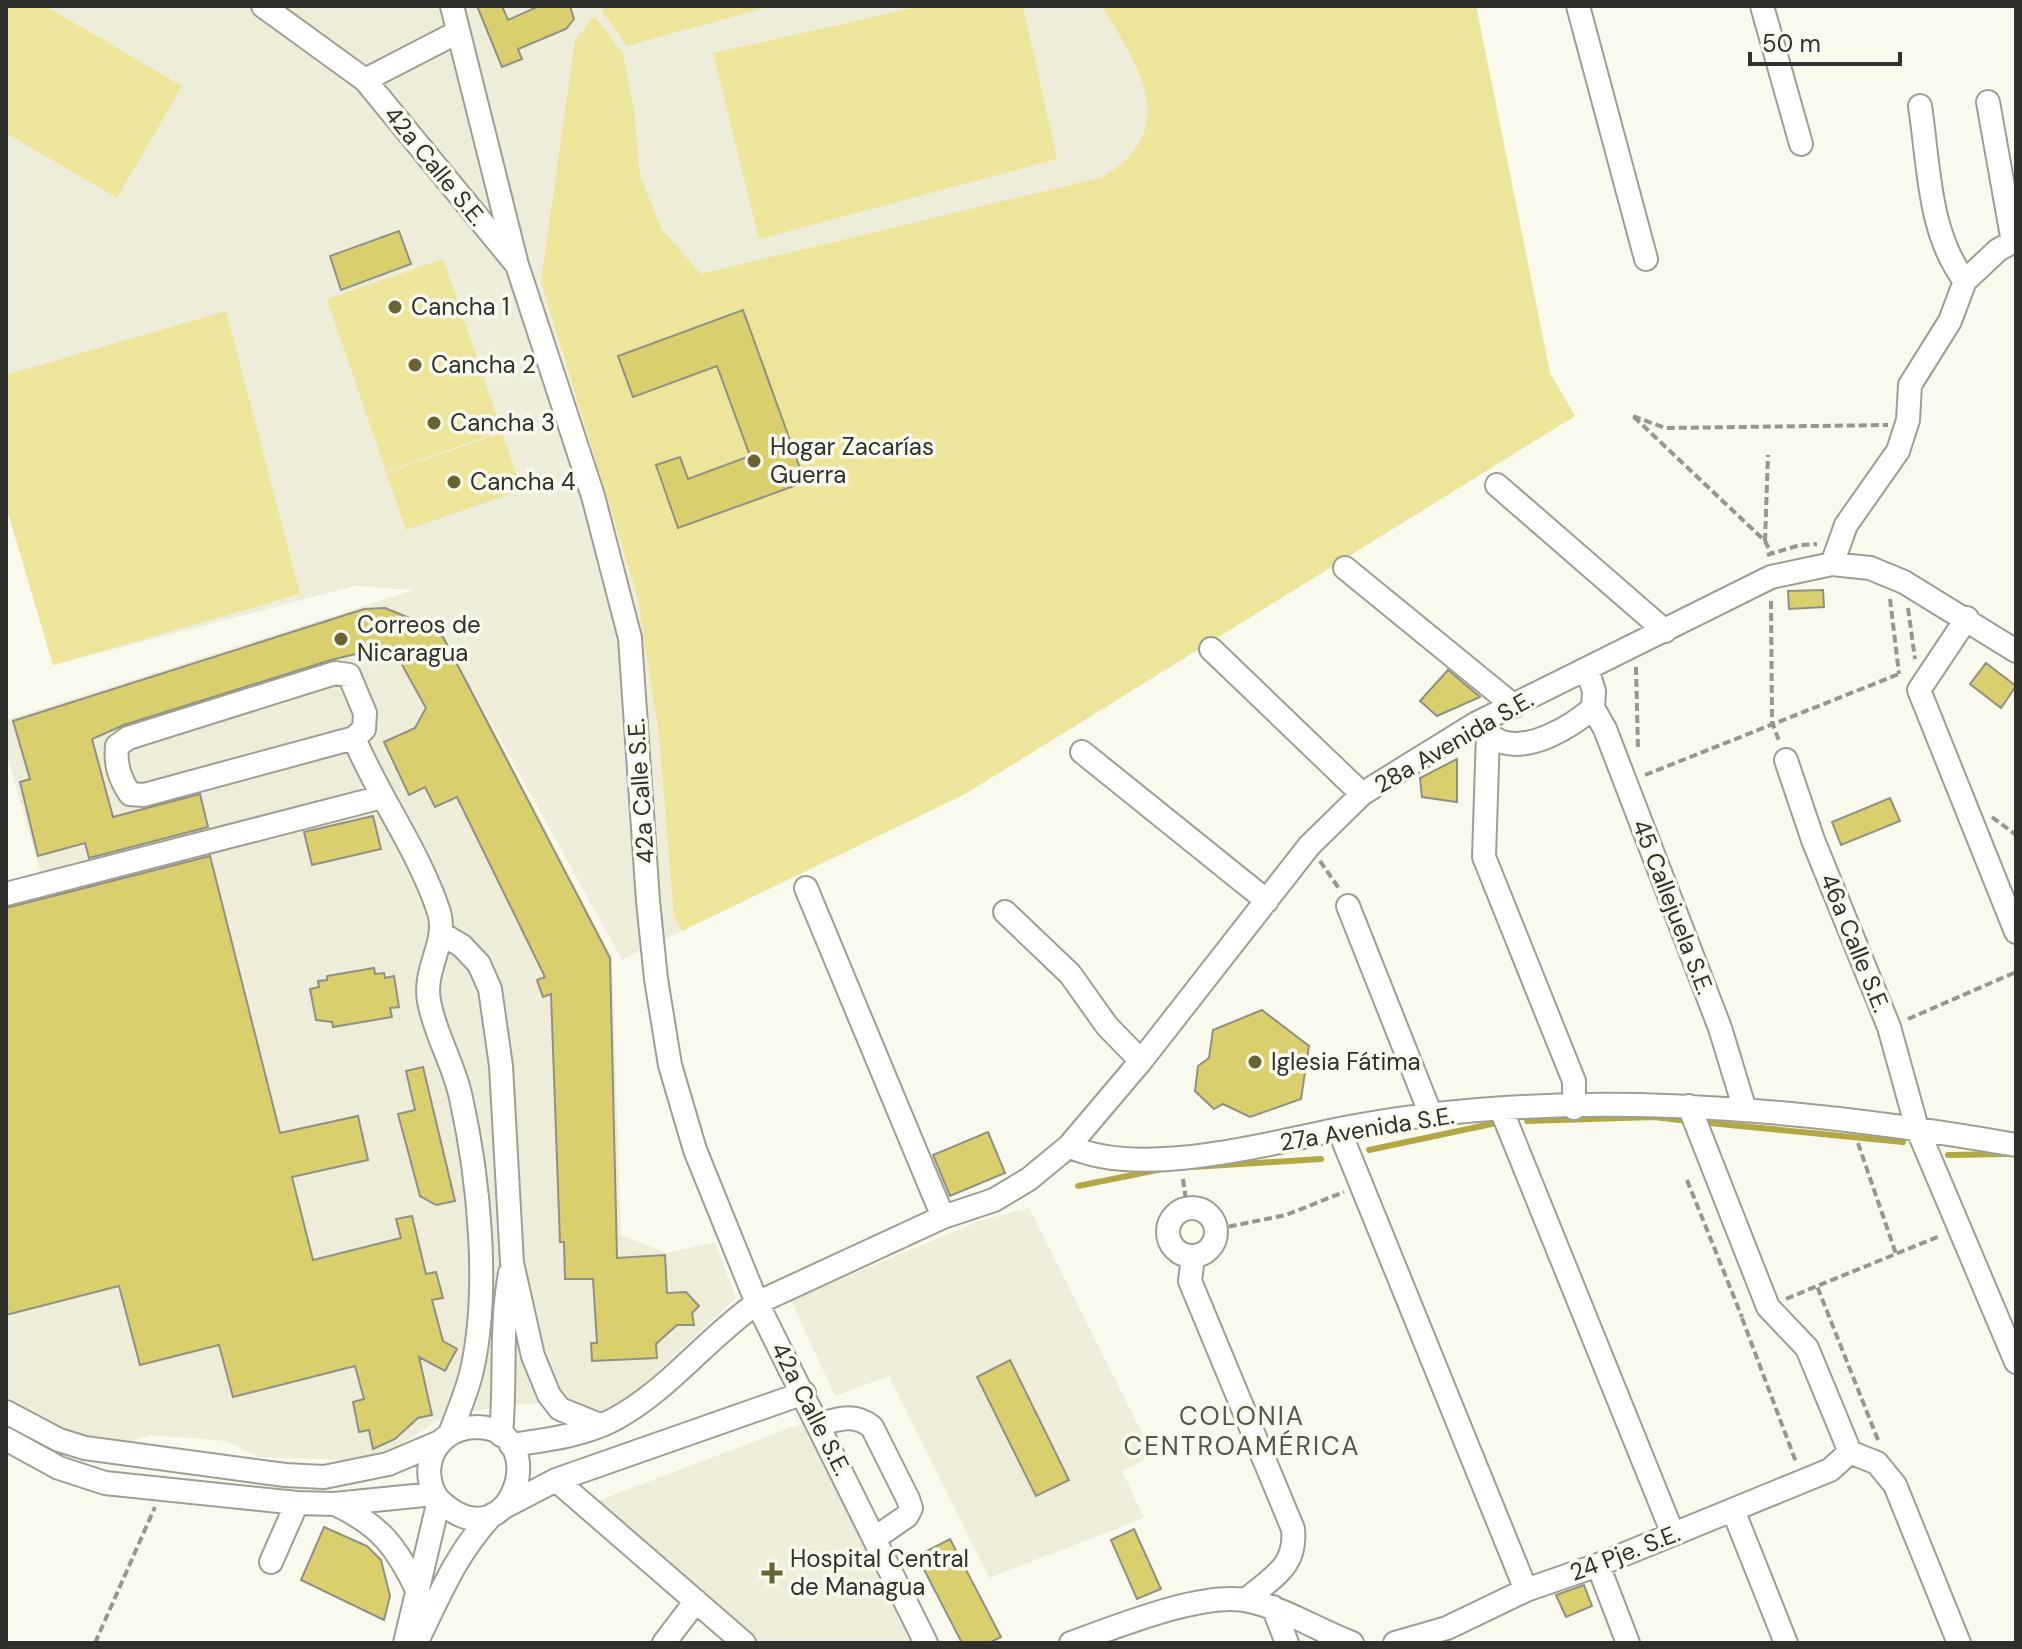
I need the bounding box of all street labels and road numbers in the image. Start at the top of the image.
street label: 42a Calle S.E. [377,99,493,232]
street label: 28a Avenida S.E. [1369,683,1539,800]
street label: 42a Calle S.E. [620,717,661,865]
street label: 45 Callejuela S.E. [1626,815,1721,999]
street label: 46a Calle S.E. [1814,869,1897,1017]
street label: 27a Avenida S.E. [1277,1099,1456,1158]
street label: 42a Calle S.E. [765,1337,858,1481]
street label: 24 Pje. S.E. [1565,1517,1684,1588]

